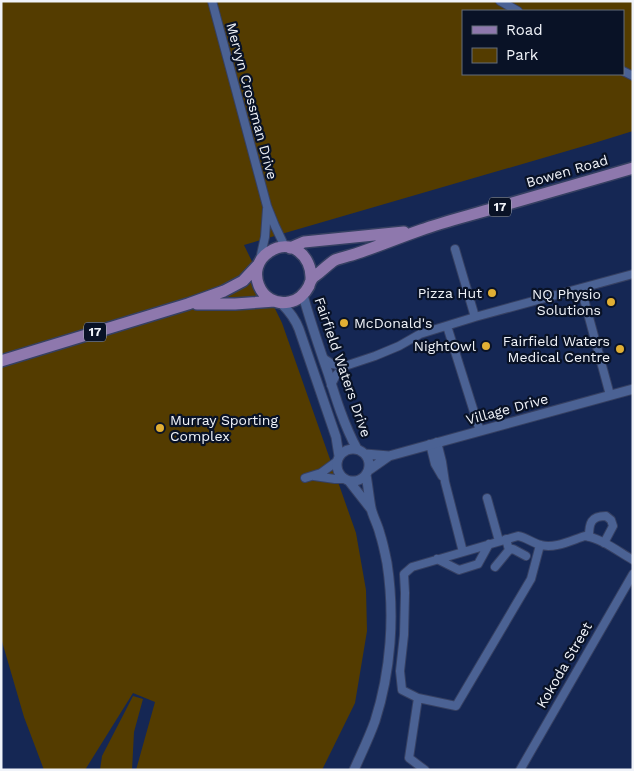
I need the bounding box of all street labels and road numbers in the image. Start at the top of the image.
street label: Mervyn Crossman Drive [223,21,281,181]
street label: Bowen Road [524,152,610,190]
road number: 17 [489,198,511,216]
street label: Fairfield Waters Drive [312,295,374,439]
road number: 17 [84,322,106,342]
street label: Village Drive [464,390,550,428]
street label: Kokoda Street [533,619,595,711]

